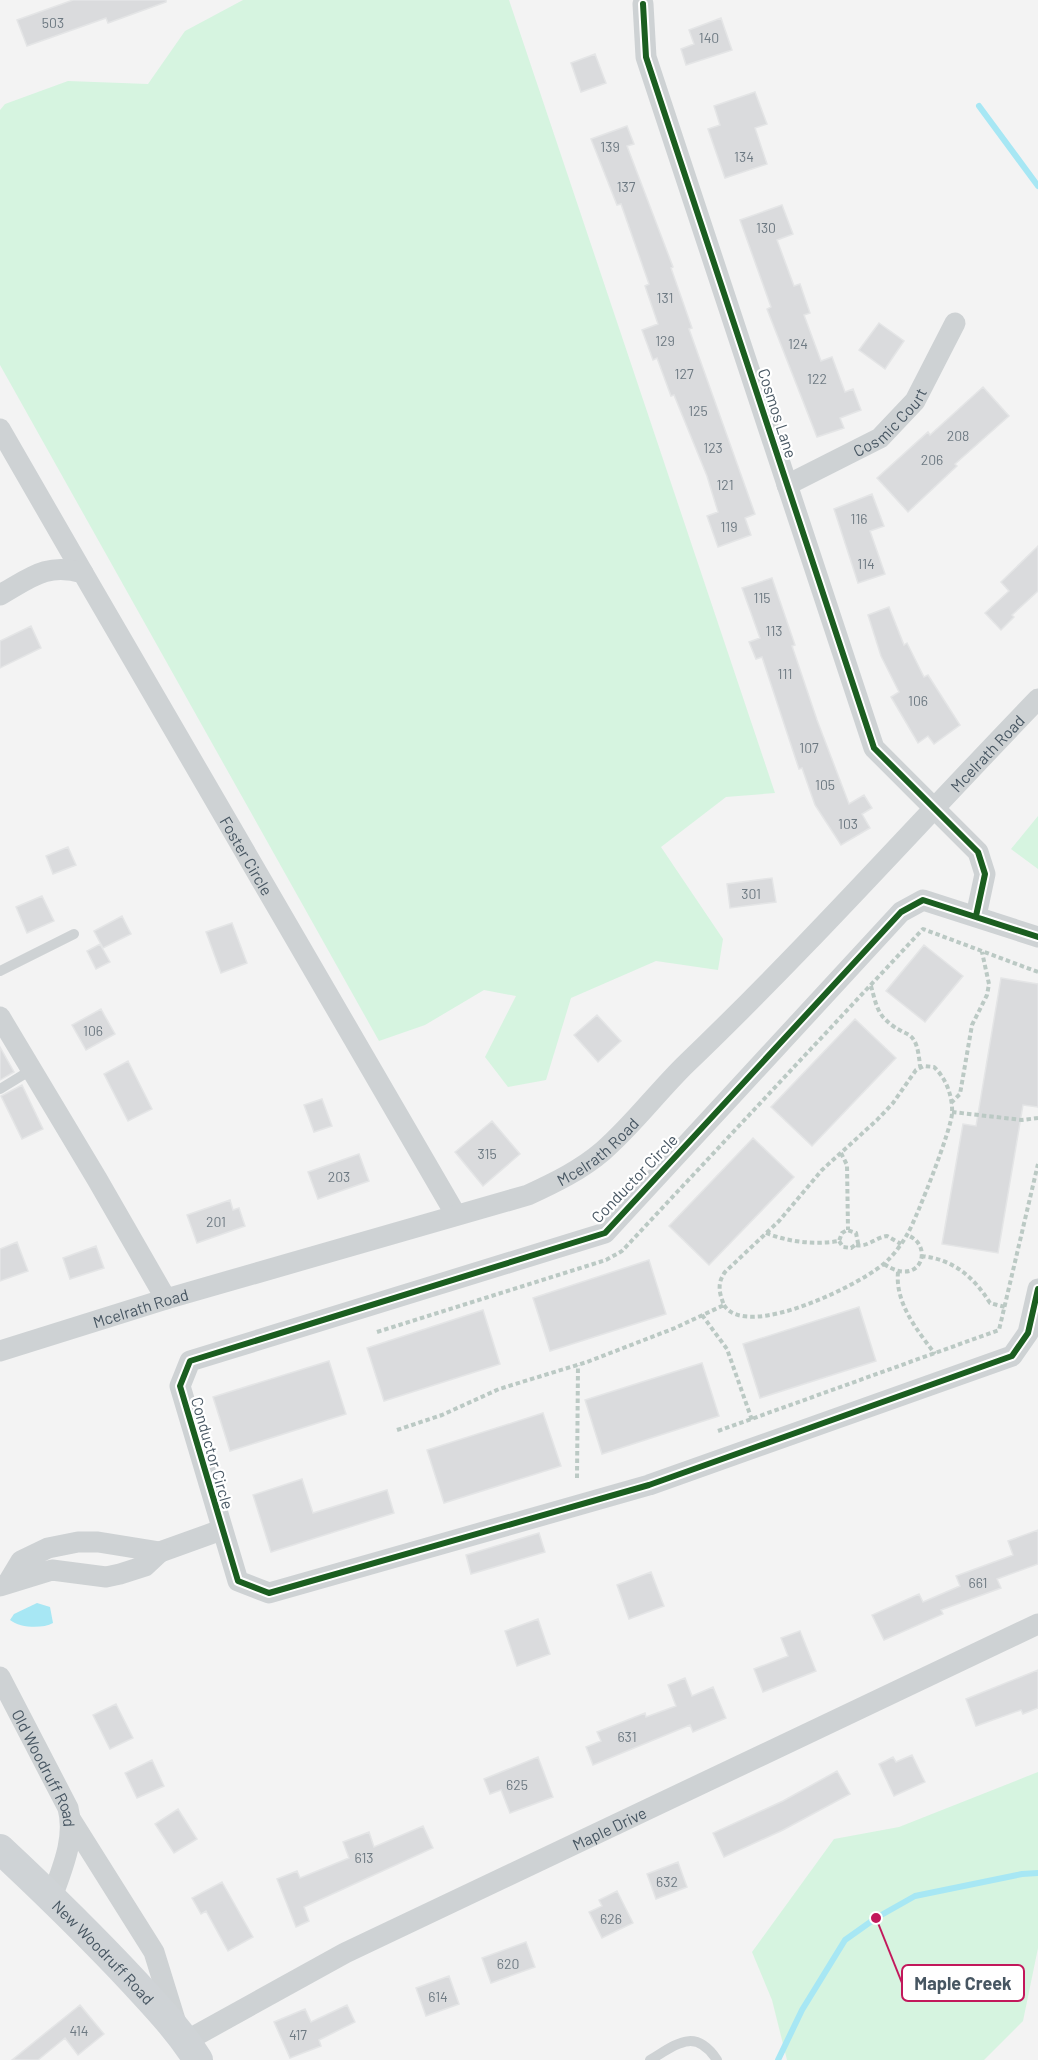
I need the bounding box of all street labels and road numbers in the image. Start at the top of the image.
street label: Cosmos Lane [755,366,801,460]
street label: Cosmic Court [850,384,930,460]
street label: Mcelrath Road [946,710,1028,795]
street label: Foster Circle [217,813,277,898]
street label: Mcelrath Road [553,1113,642,1189]
street label: Conductor Circle [587,1130,681,1226]
street label: Mcelrath Road [90,1284,190,1331]
street label: Conductor Circle [188,1395,238,1511]
street label: Old Woodruff Road [9,1706,80,1827]
street label: Maple Drive [569,1802,649,1853]
street label: New Woodruff Road [49,1895,159,2008]

